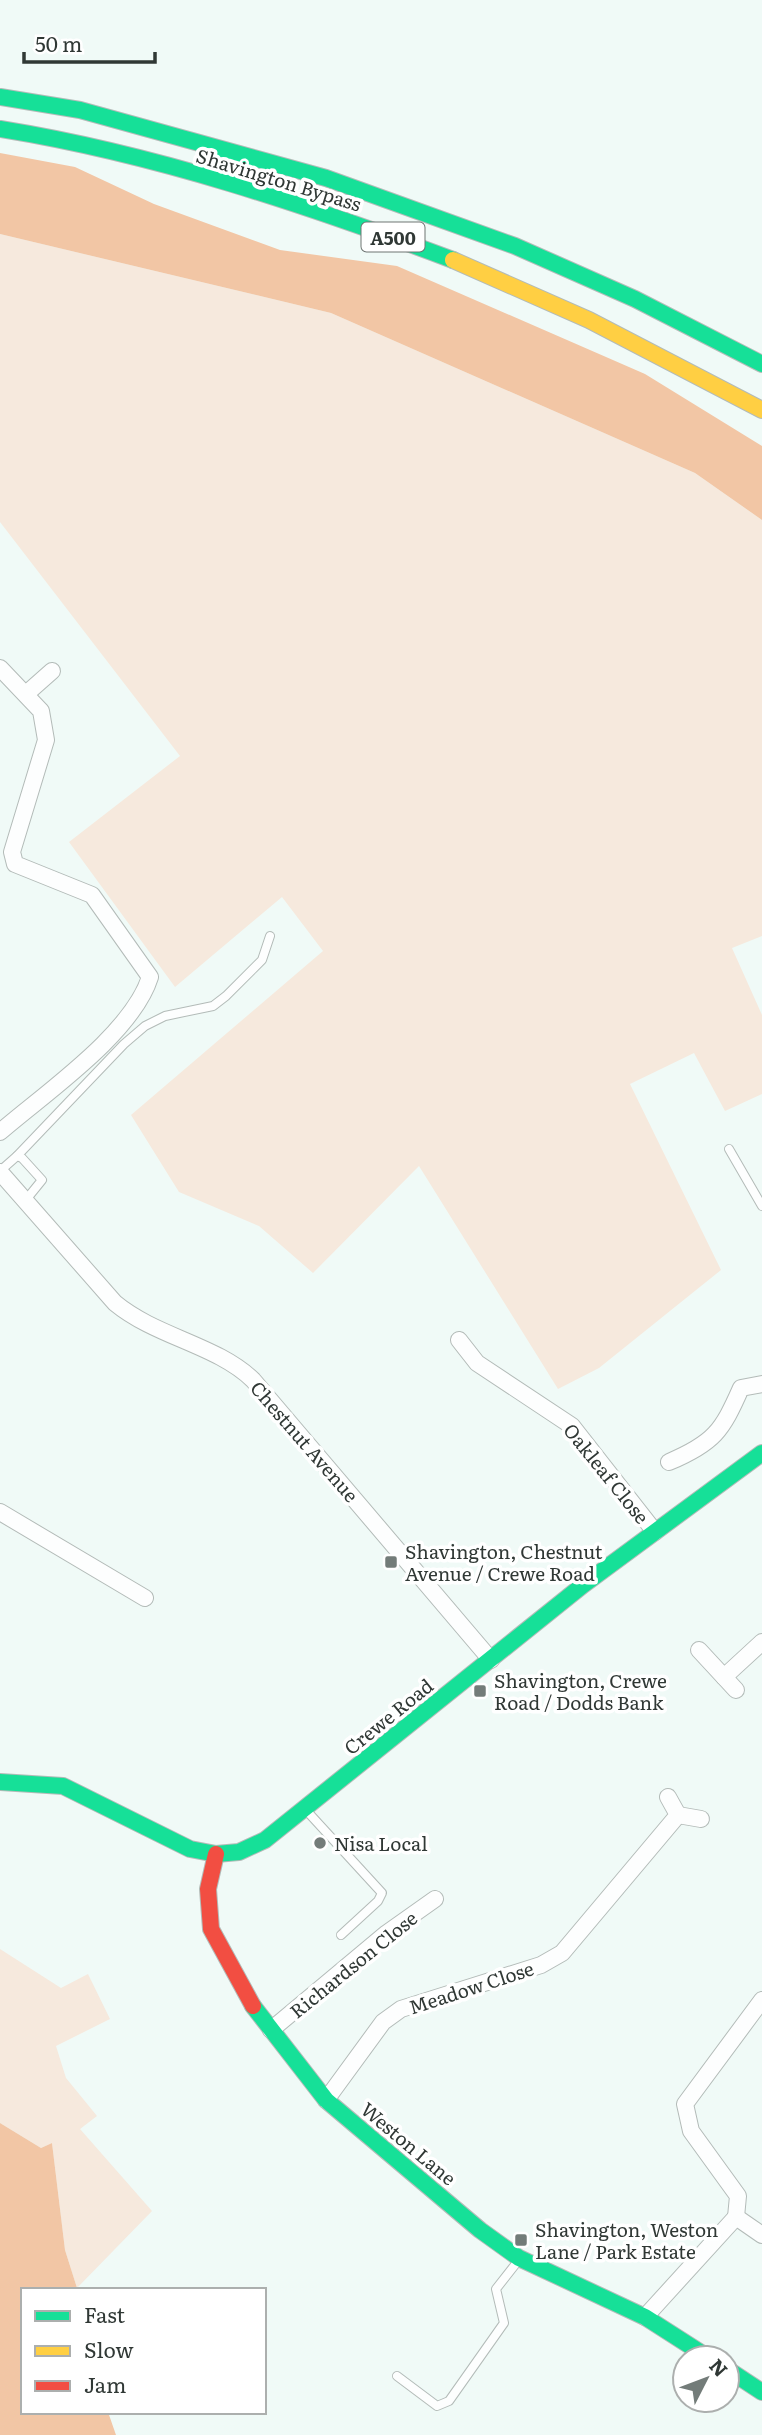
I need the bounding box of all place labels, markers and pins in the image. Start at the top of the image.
place label: Shavington, Chestnut Avenue / Crewe Road [405,1537,603,1587]
marker: Shavington, Chestnut Avenue / Crewe Road [383,1554,399,1570]
place label: Shavington, Crewe Road / Dodds Bank [494,1666,667,1716]
marker: Shavington, Crewe Road / Dodds Bank [472,1683,488,1699]
place label: Nisa Local [334,1829,428,1857]
marker: Nisa Local [312,1835,328,1851]
place label: Shavington, Weston Lane / Park Estate [535,2215,718,2265]
marker: Shavington, Weston Lane / Park Estate [513,2232,529,2248]

